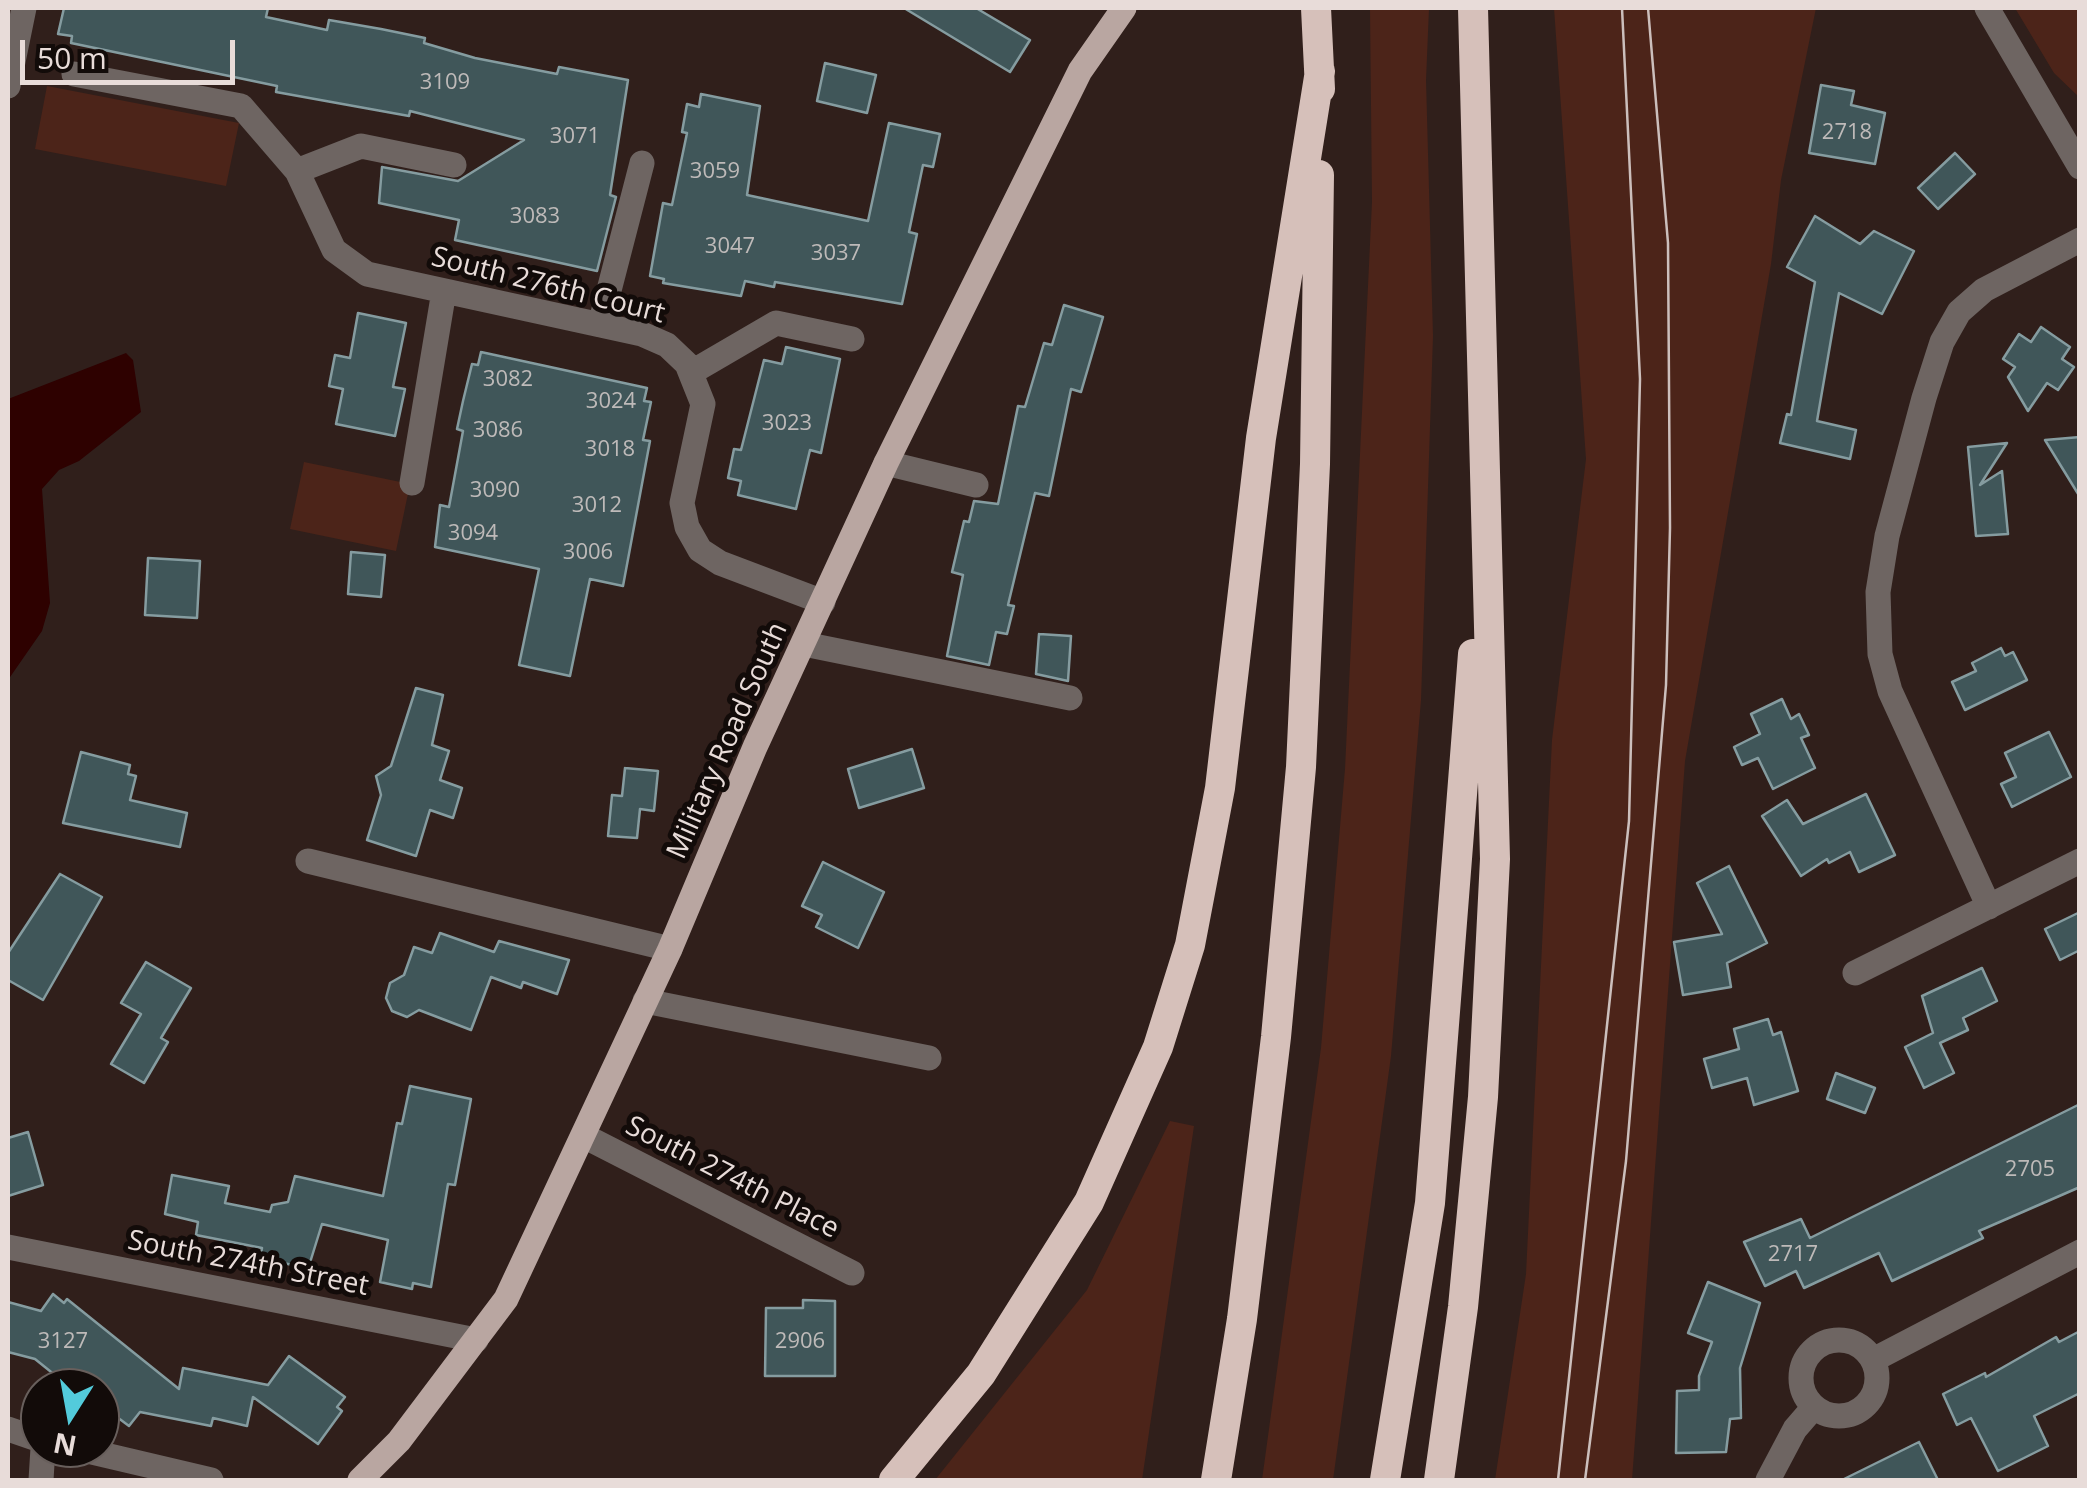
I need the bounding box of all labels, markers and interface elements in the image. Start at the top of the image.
scale bar [25,20,240,82]
text: 50 m [37,37,107,78]
house number: 3109 [420,70,470,96]
house number: 2718 [1822,120,1872,146]
house number: 3071 [550,124,600,150]
house number: 3059 [690,159,740,185]
house number: 3083 [510,204,560,230]
house number: 3047 [705,234,755,260]
street label: South 276th Court [428,241,668,331]
house number: 3037 [811,241,861,267]
house number: 3082 [483,367,533,393]
house number: 3024 [586,389,636,415]
house number: 3023 [762,411,812,437]
house number: 3086 [473,418,523,444]
house number: 3018 [585,437,635,463]
house number: 3090 [470,478,520,504]
house number: 3012 [572,493,622,519]
house number: 3094 [448,521,498,547]
house number: 3006 [563,540,613,566]
street label: Military Road South [661,618,795,864]
street label: South 274th Place [620,1110,844,1246]
house number: 2705 [2005,1157,2055,1183]
street label: South 274th Street [125,1224,371,1304]
house number: 2717 [1768,1242,1818,1268]
house number: 3127 [38,1329,88,1355]
house number: 2906 [775,1329,825,1355]
north arrow [20,1368,120,1468]
text: N [50,1425,79,1466]

